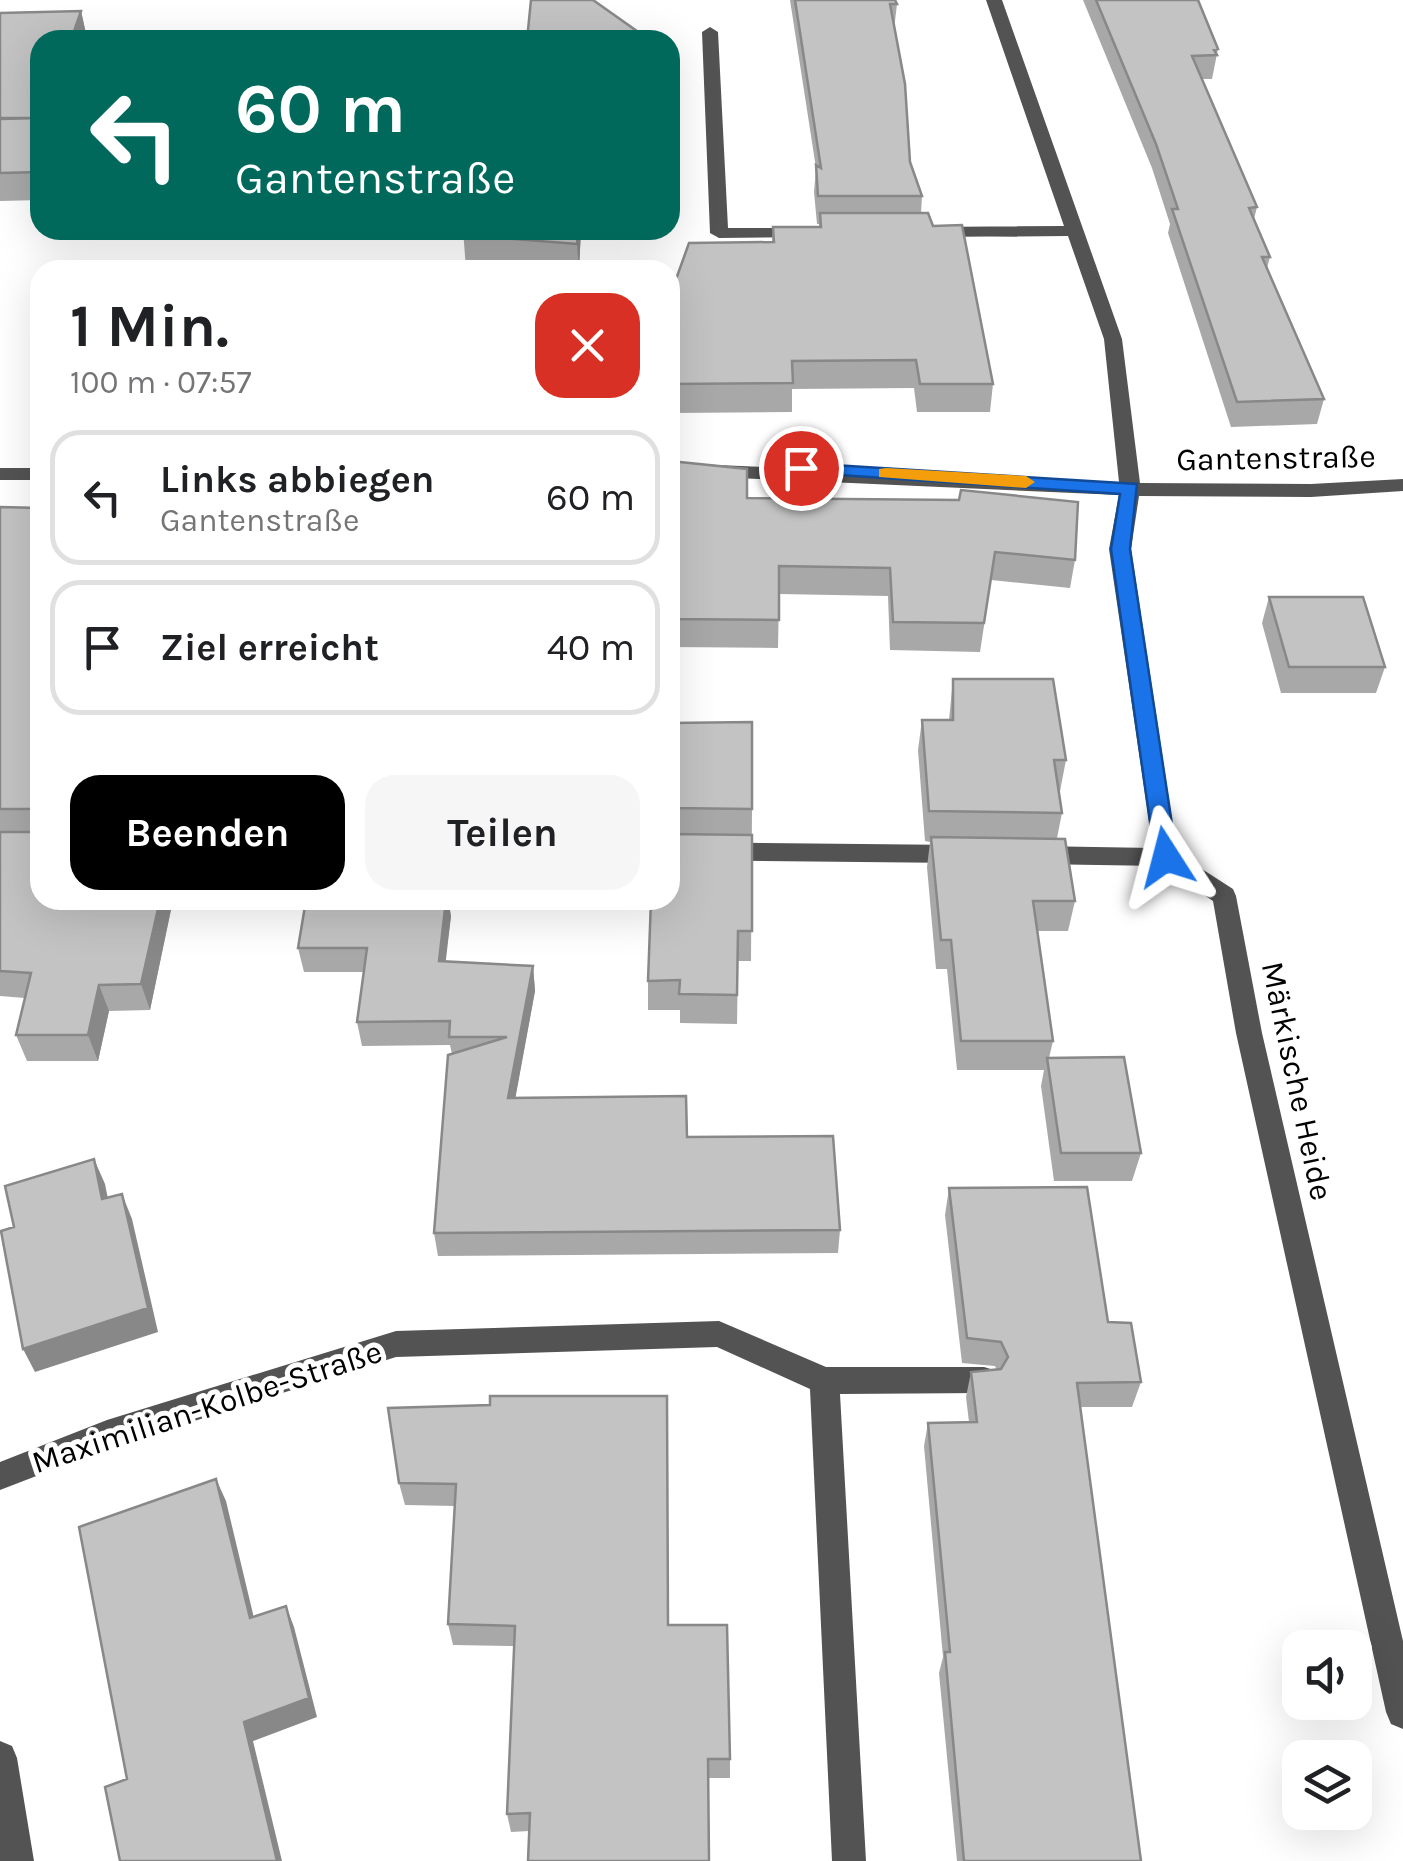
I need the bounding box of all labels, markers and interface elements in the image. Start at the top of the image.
text: 60 m [235,68,406,150]
icon: left [70,70,200,200]
text: Gantenstraße [235,152,515,204]
text: 1 Min. [70,291,229,361]
button: close [535,293,640,398]
text: 100 m · 07:57 [70,364,252,401]
pin [759,426,844,511]
street label: Gantenstraße [1176,438,1376,478]
icon: arrive [774,441,829,496]
text: Links abbiegen [160,457,434,502]
icon: left [75,470,130,525]
text: 60 m [546,475,635,520]
text: Gantenstraße [160,502,359,539]
icon: arrive [75,620,130,675]
text: Ziel erreicht [160,625,379,670]
text: 40 m [547,625,635,670]
button: Beenden [70,775,345,890]
button: Teilen [365,775,640,890]
position arrow [1114,805,1218,909]
street label: Märkische Heide [1254,958,1340,1204]
street label: Maximilian-Kolbe-Straße [27,1333,387,1481]
map controls [1282,1630,1372,1830]
button: sound [1282,1630,1372,1720]
button: layers [1282,1740,1372,1830]

